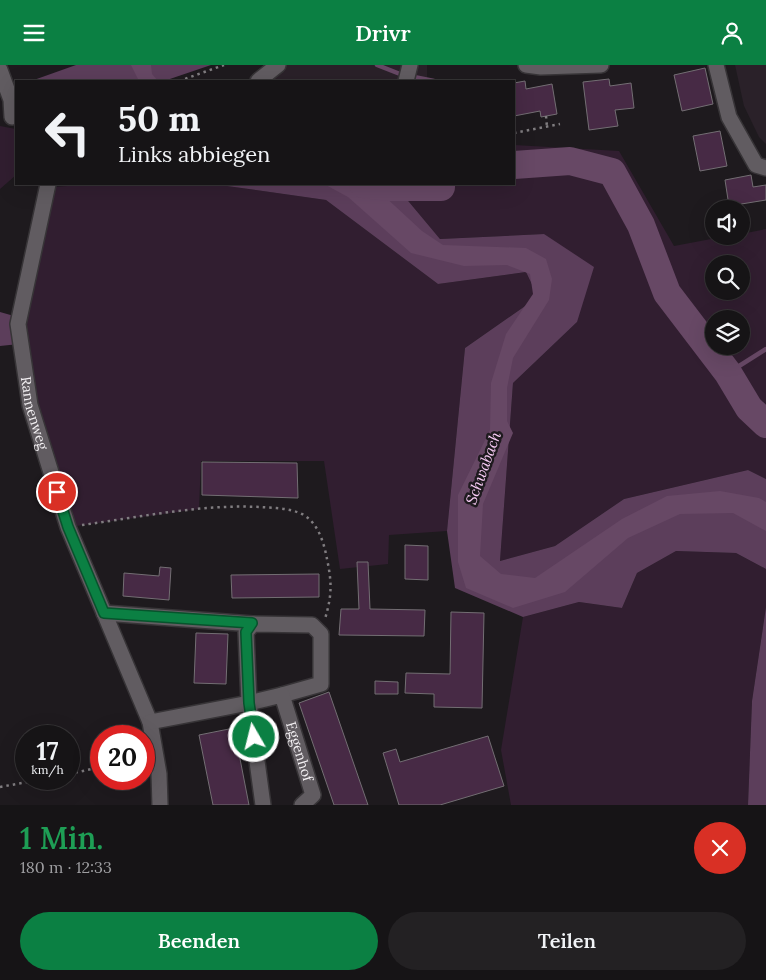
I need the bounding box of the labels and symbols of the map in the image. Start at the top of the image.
street label: Rannenweg [17,375,53,452]
water label: Schwabach [461,429,505,507]
pin [36,471,78,513]
position arrow [227,710,279,762]
street label: Eggenhof [282,719,318,785]
speed limit sign: 20 [90,725,155,790]

